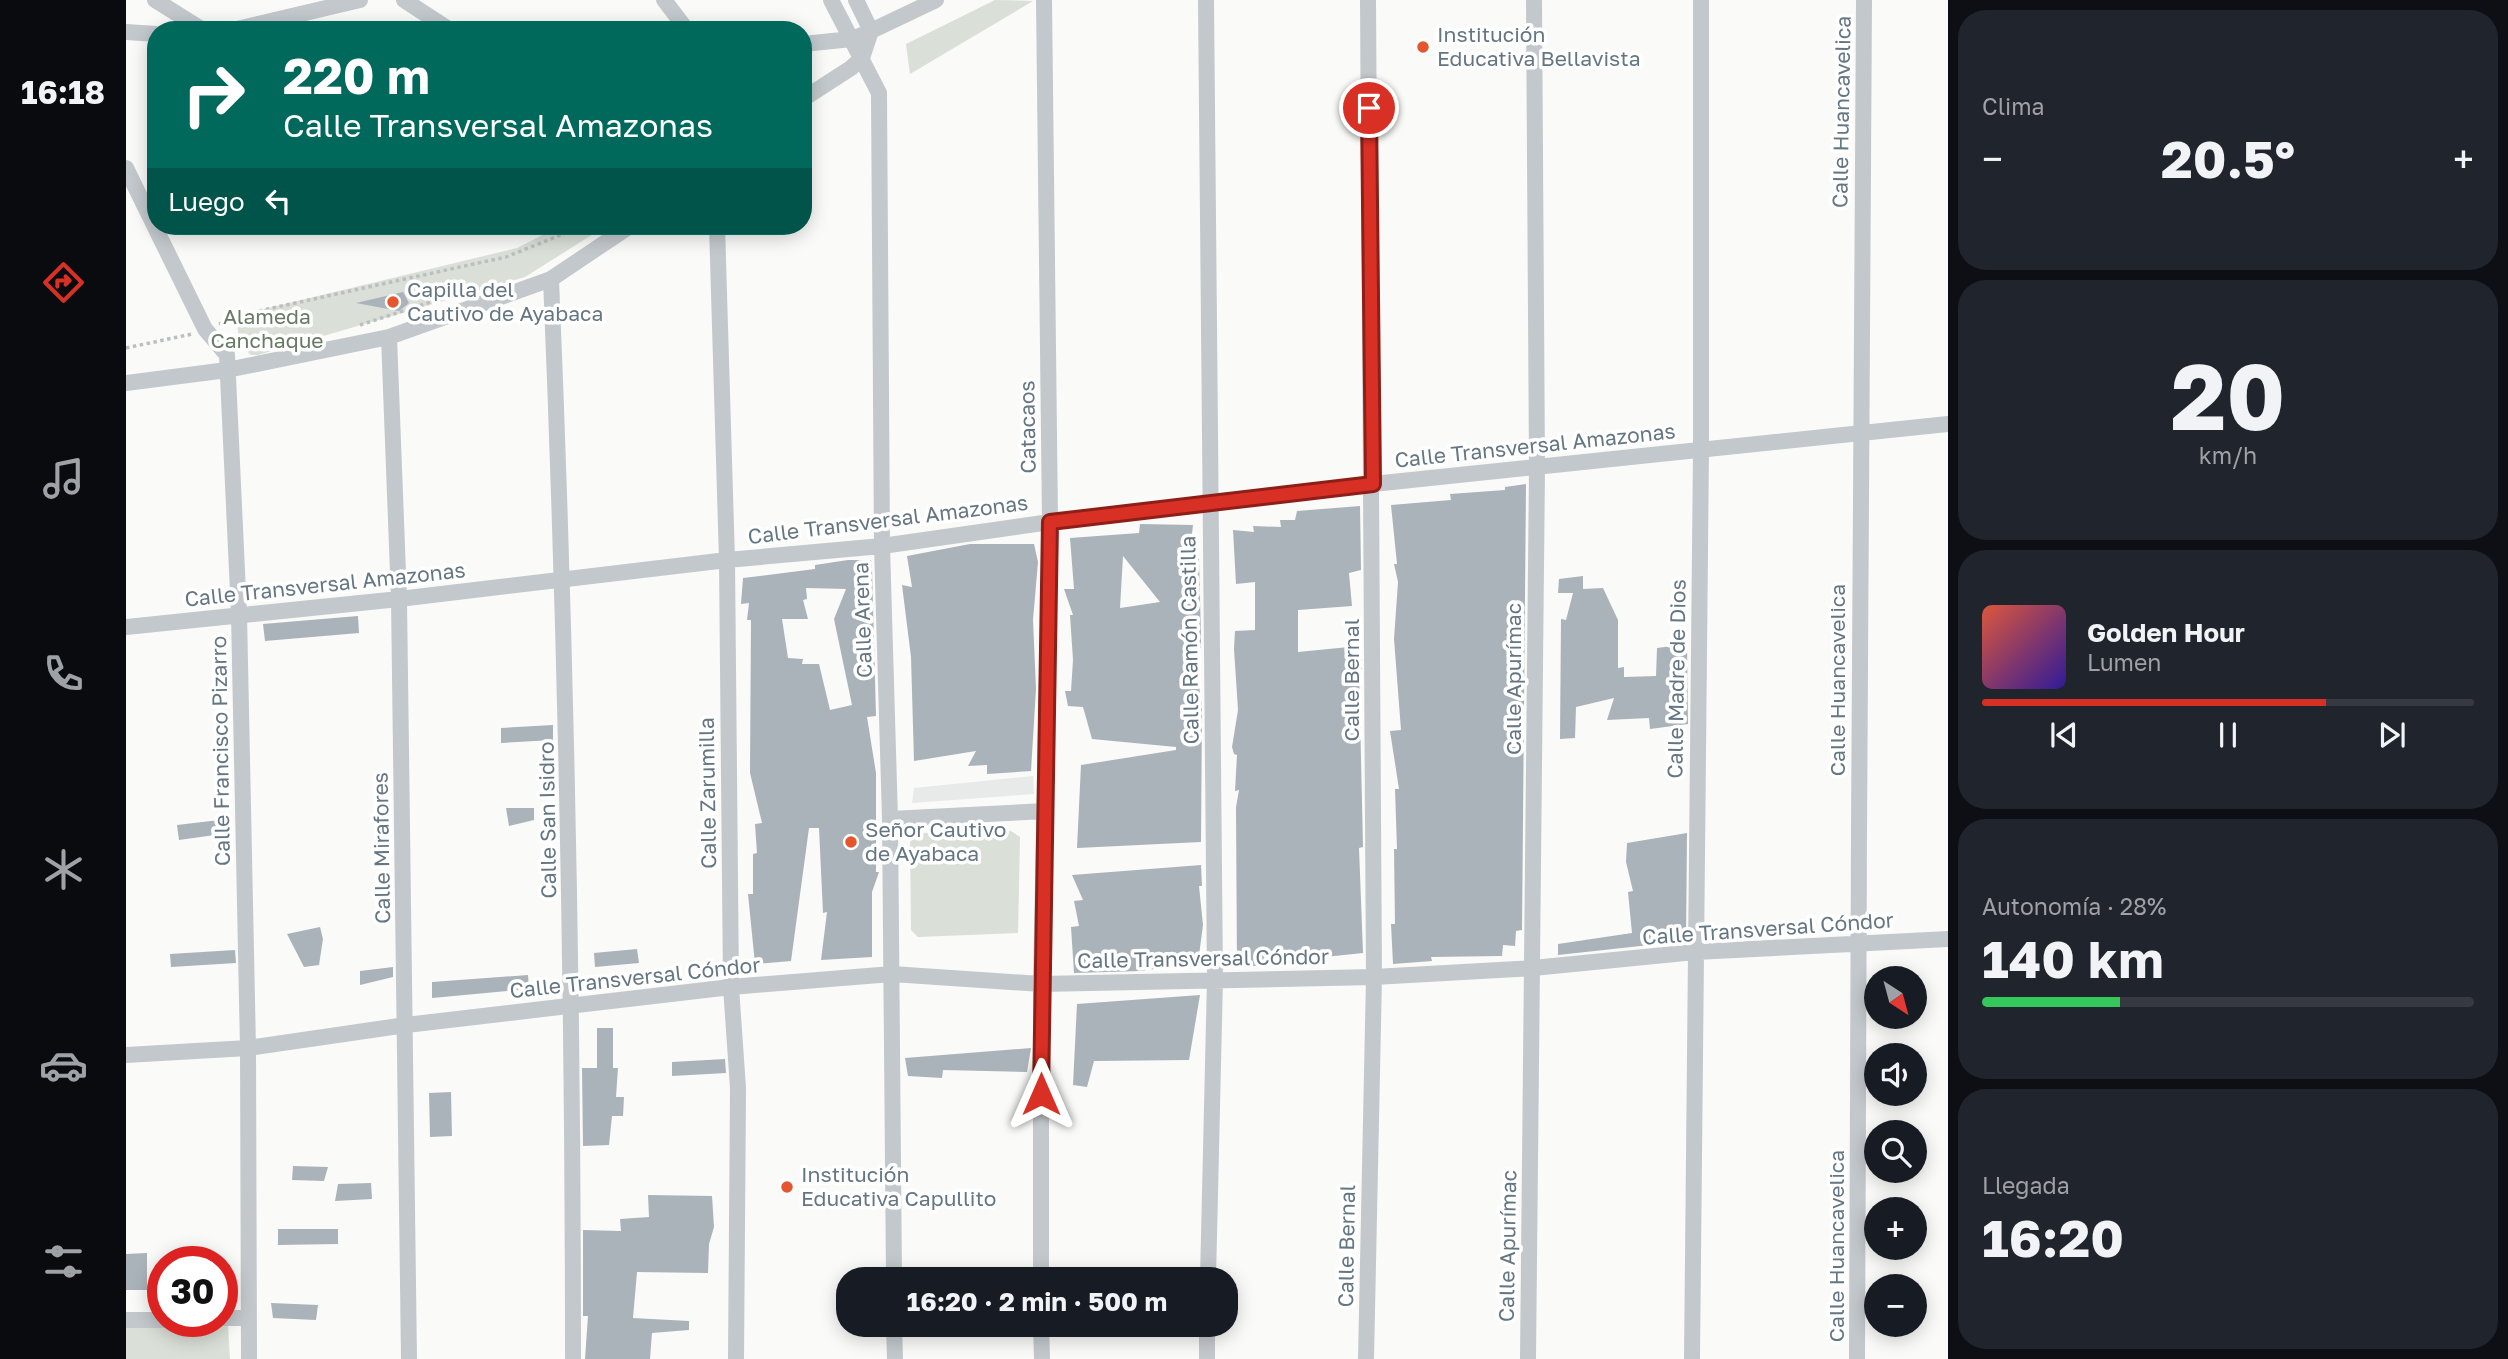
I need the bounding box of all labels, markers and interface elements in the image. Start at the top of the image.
street label: Calle Huancavelica [1826,16,1856,208]
place label: Institución Educativa Bellavista [1437,21,1641,71]
marker: Institución Educativa Bellavista [1415,39,1431,55]
text: 220 m [283,46,430,105]
icon: right [168,49,259,140]
text: 16:18 [21,73,105,111]
pin [1339,78,1399,138]
icon: arrive [1350,89,1388,127]
text: Clima [1982,92,2045,120]
text: Calle Transversal Amazonas [283,106,713,144]
text: 20.5° [2161,127,2295,189]
text: − [1982,136,2003,181]
text: + [2453,136,2474,181]
icon: left [259,182,297,220]
text: Luego [168,186,245,217]
icon: directions [39,258,88,307]
place label: Capilla del Cautivo de Ayabaca [407,276,603,326]
marker: Capilla del Cautivo de Ayabaca [385,294,401,310]
park label: Alameda Canchaque [210,303,324,353]
text: 20 [2171,341,2285,450]
street label: Catacaos [1013,380,1041,474]
street label: Calle Transversal Amazonas [1393,417,1677,473]
text: km/h [2199,441,2257,469]
icon: music [39,454,88,503]
street label: Calle Transversal Amazonas [746,489,1030,549]
street label: Calle Ramón Castilla [1174,535,1204,745]
street label: Calle Transversal Amazonas [183,556,467,612]
street label: Calle Arena [847,562,877,678]
street label: Calle Madre de Dios [1661,579,1691,779]
street label: Calle Huancavelica [1824,584,1850,776]
street label: Calle Apurímac [1500,603,1526,755]
text: Golden Hour [2087,617,2245,648]
street label: Calle Bernal [1338,619,1364,741]
street label: Calle Francisco Pizarro [205,636,235,866]
text: Lumen [2087,648,2161,676]
icon: phone [39,649,88,698]
icon: previous [2045,716,2083,754]
icon: pause [2209,716,2247,754]
icon: next [2373,716,2411,754]
street label: Calle Zarumilla [693,717,721,869]
street label: Calle San Isidro [533,741,561,899]
street label: Calle Mirafores [367,772,395,924]
place label: Señor Cautivo de Ayabaca [865,816,1006,866]
marker: Señor Cautivo de Ayabaca [843,834,859,850]
icon: climate [39,845,88,894]
text: Autonomía · 28% [1982,892,2166,920]
street label: Calle Transversal Cóndor [1641,906,1895,950]
text: 140 km [1982,927,2164,989]
street label: Calle Transversal Cóndor [1077,943,1329,973]
street label: Calle Transversal Cóndor [508,951,762,1003]
north arrow [1864,966,1927,1029]
map controls [1864,966,1927,1337]
icon: car [39,1041,88,1090]
button: sound [1864,1043,1927,1106]
position arrow [1004,1057,1078,1131]
button: search [1864,1120,1927,1183]
street label: Calle Huancavelica [1823,1150,1849,1342]
place label: Institución Educativa Capullito [801,1161,996,1211]
street label: Calle Apurímac [1493,1170,1521,1322]
text: Llegada [1982,1171,2070,1199]
marker: Institución Educativa Capullito [779,1179,795,1195]
street label: Calle Bernal [1332,1184,1360,1308]
button: + [1864,1197,1927,1260]
text: 16:20 [1982,1206,2124,1268]
icon: filters [39,1237,88,1286]
speed limit sign: 30 [147,1246,238,1337]
button: − [1864,1274,1927,1337]
text: 16:20 · 2 min · 500 m [907,1286,1167,1317]

